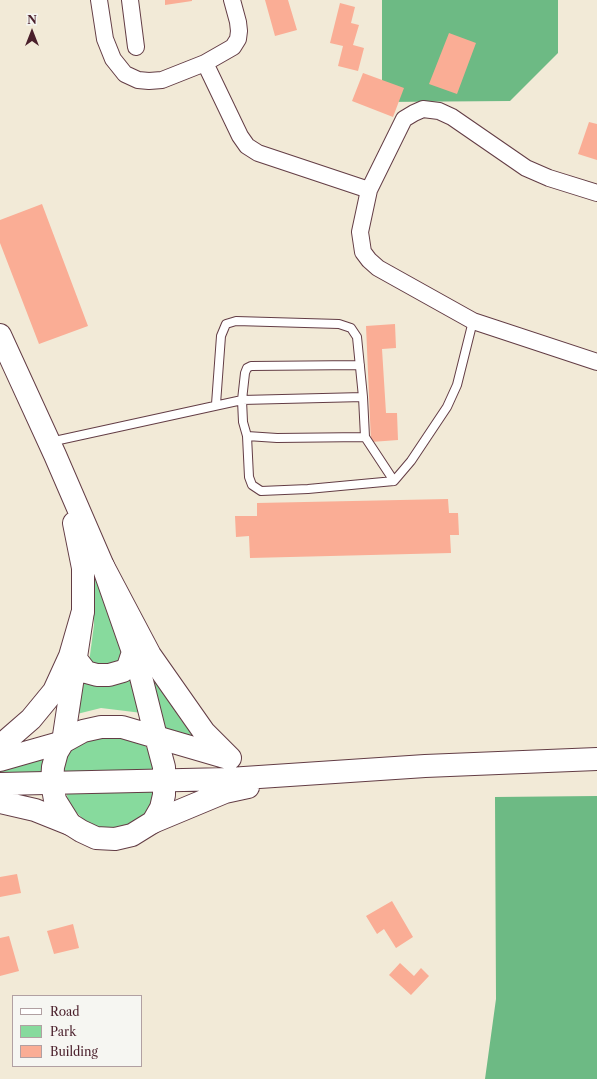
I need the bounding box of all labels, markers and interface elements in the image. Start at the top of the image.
north arrow [12,12,52,52]
text: N [27,13,37,27]
legend [12,995,142,1067]
text: Road [50,1004,80,1019]
text: Park [50,1024,76,1039]
text: Building [50,1044,98,1059]

